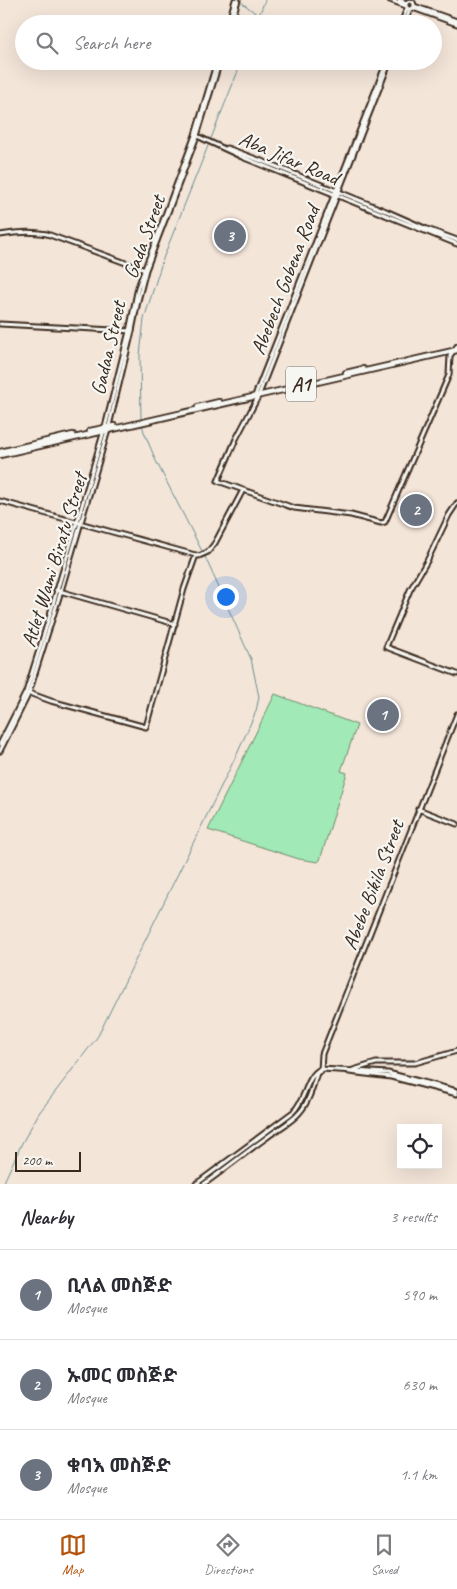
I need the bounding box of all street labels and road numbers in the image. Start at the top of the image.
street label: Aba Jifar Road [235,125,346,192]
street label: Gada Street [117,190,172,282]
street label: Abebech Gobena Road [245,198,327,358]
street label: Gadaa Street [85,297,132,397]
road number: A1 [286,366,316,402]
street label: Atlet Wami Biratu Street [15,467,94,650]
street label: Abebe Bikila Street [336,815,410,953]

